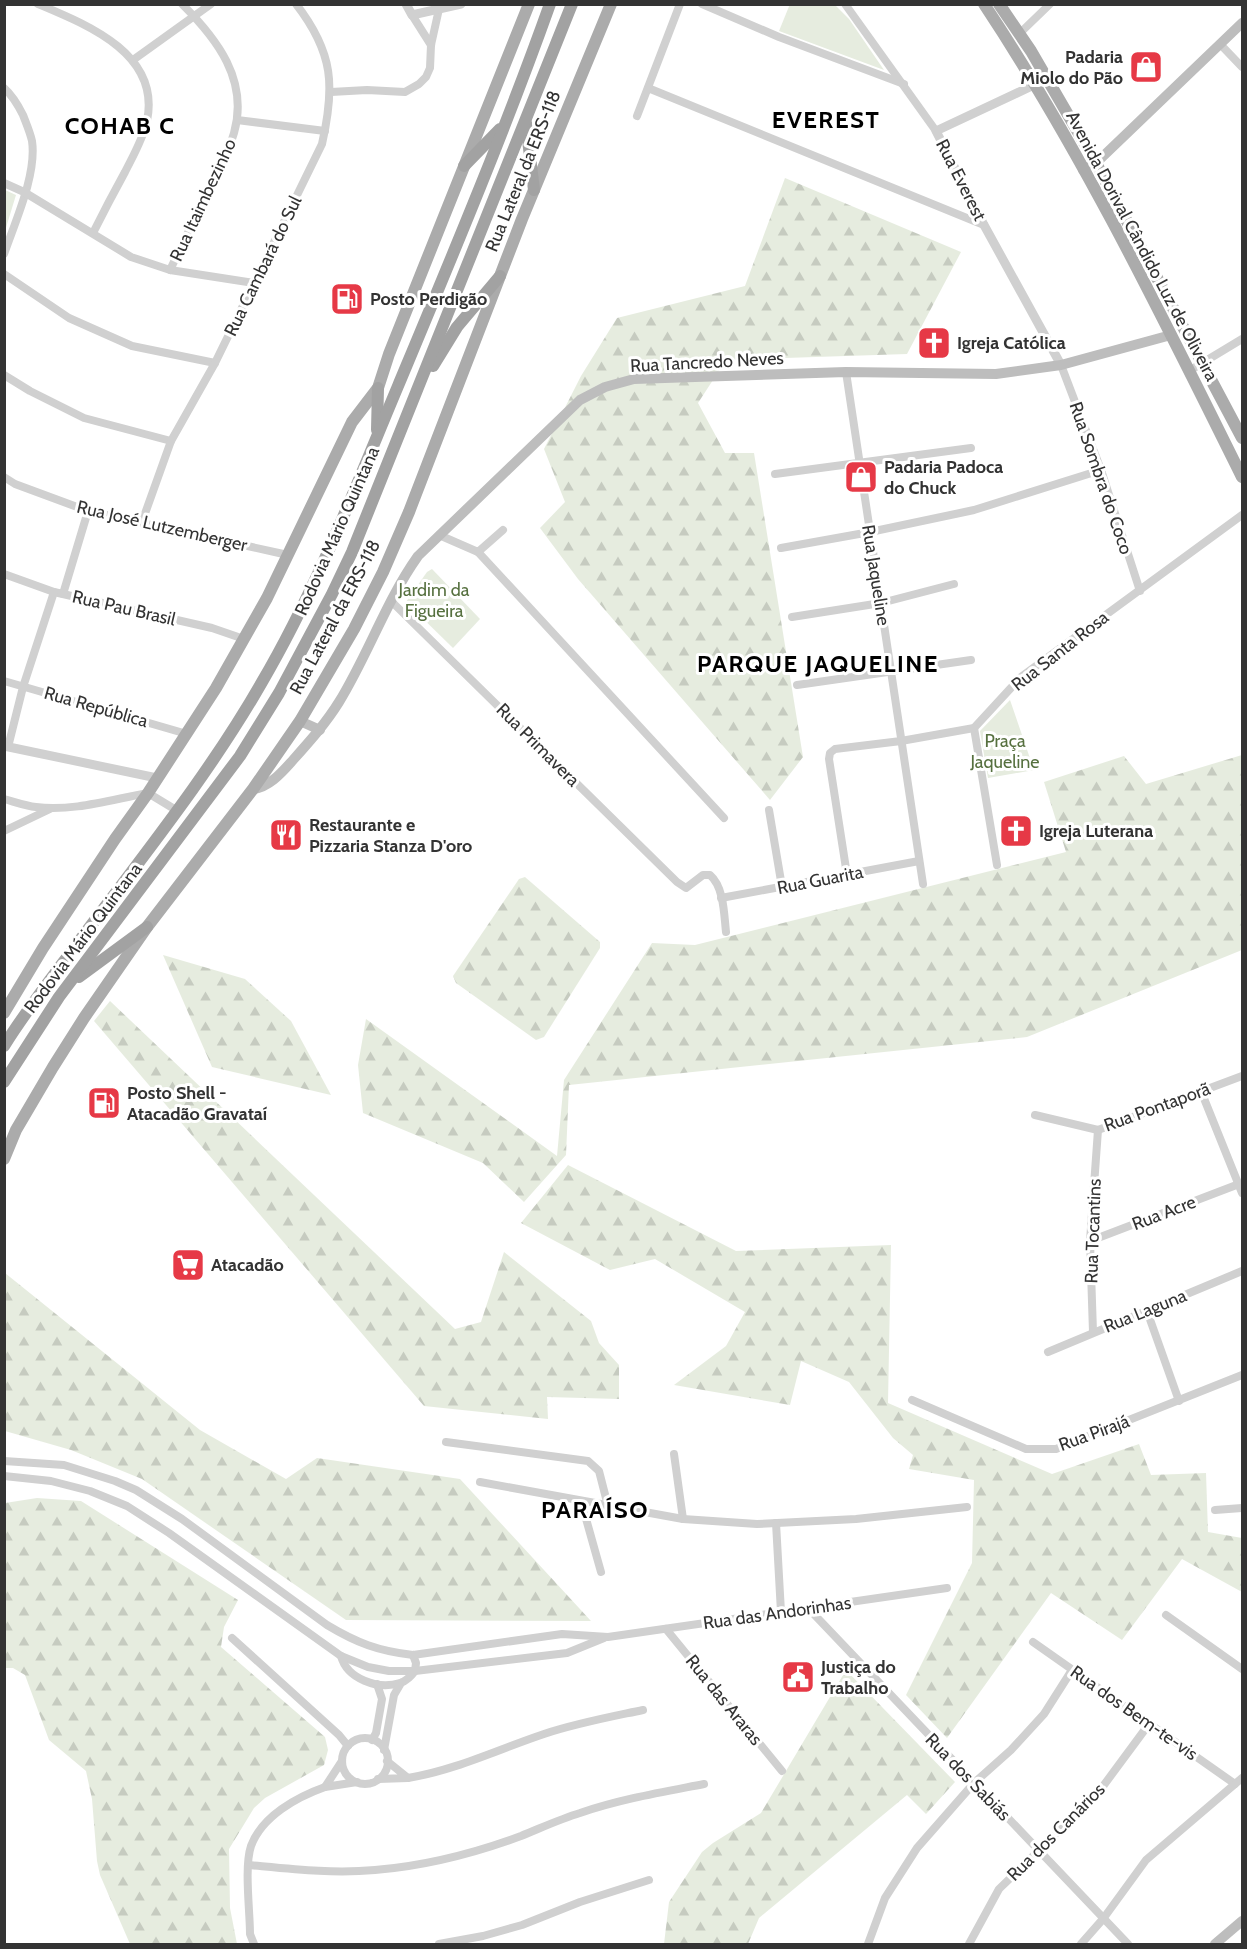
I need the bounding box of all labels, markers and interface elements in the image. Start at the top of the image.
place label: Padaria Miolo do Pão [1020,46,1123,89]
shop icon: Padaria Miolo do Pão [1128,49,1164,85]
street label: Rua Lateral da ERS-118 [481,87,565,255]
district label: EVEREST [772,105,880,134]
street label: Avenida Dorival Cândido Luz de Oliveira [1061,107,1223,385]
district label: COHAB C [65,111,175,140]
street label: Rua Itaimbezinho [165,135,241,265]
street label: Rua Everest [931,136,991,224]
street label: Rua Cambará do Sul [220,192,307,340]
fuel station icon: Posto Perdigão [329,281,365,317]
place label: Posto Perdigão [370,288,487,310]
church icon: Igreja Católica [916,325,952,361]
place label: Igreja Católica [957,332,1066,354]
street label: Rua Tancredo Neves [630,347,784,377]
street label: Rua Sombra do Coco [1065,399,1137,557]
street label: Rodovia Mário Quintana [290,443,384,619]
place label: Padaria Padoca do Chuck [884,456,1003,499]
shop icon: Padaria Padoca do Chuck [843,459,879,495]
street label: Rua José Lutzemberger [75,496,250,556]
street label: Rua Jaqueline [857,523,895,627]
street label: Rua Lateral da ERS-118 [285,536,385,698]
park label: Jardim da Figueira [398,579,470,622]
street label: Rua Pau Brasil [70,585,178,631]
street label: Rua Santa Rosa [1007,606,1113,696]
district label: PARQUE JAQUELINE [697,649,939,678]
street label: Rua República [42,682,151,732]
street label: Rua Primavera [492,699,584,791]
park label: Praça Jaqueline [969,730,1040,773]
church icon: Igreja Luterana [998,813,1034,849]
place label: Restaurante e Pizzaria Stanza D'oro [309,814,472,857]
restaurant icon: Restaurante e Pizzaria Stanza D'oro [268,817,304,853]
place label: Igreja Luterana [1039,820,1153,842]
street label: Rodovia Mário Quintana [19,858,147,1017]
street label: Rua Guarita [775,861,865,899]
street label: Rua Pontaporã [1101,1077,1213,1136]
place label: Posto Shell - Atacadão Gravataí [127,1082,267,1125]
fuel station icon: Posto Shell - Atacadão Gravataí [86,1085,122,1121]
street label: Rua Tocantins [1080,1178,1106,1284]
street label: Rua Acre [1129,1191,1199,1235]
supermarket icon: Atacadão [170,1247,206,1283]
place label: Atacadão [211,1254,284,1276]
street label: Rua Laguna [1100,1284,1190,1338]
street label: Rua Pirajá [1056,1410,1133,1456]
district label: PARAÍSO [541,1495,649,1524]
street label: Rua das Andorinhas [702,1592,852,1634]
street label: Rua das Araras [681,1650,767,1750]
place label: Justiça do Trabalho [820,1656,896,1699]
public building icon: Justiça do Trabalho [780,1659,816,1695]
street label: Rua dos Bem-te-vis [1066,1661,1202,1765]
street label: Rua dos Sabiás [921,1729,1015,1825]
street label: Rua dos Canários [1002,1778,1110,1886]

